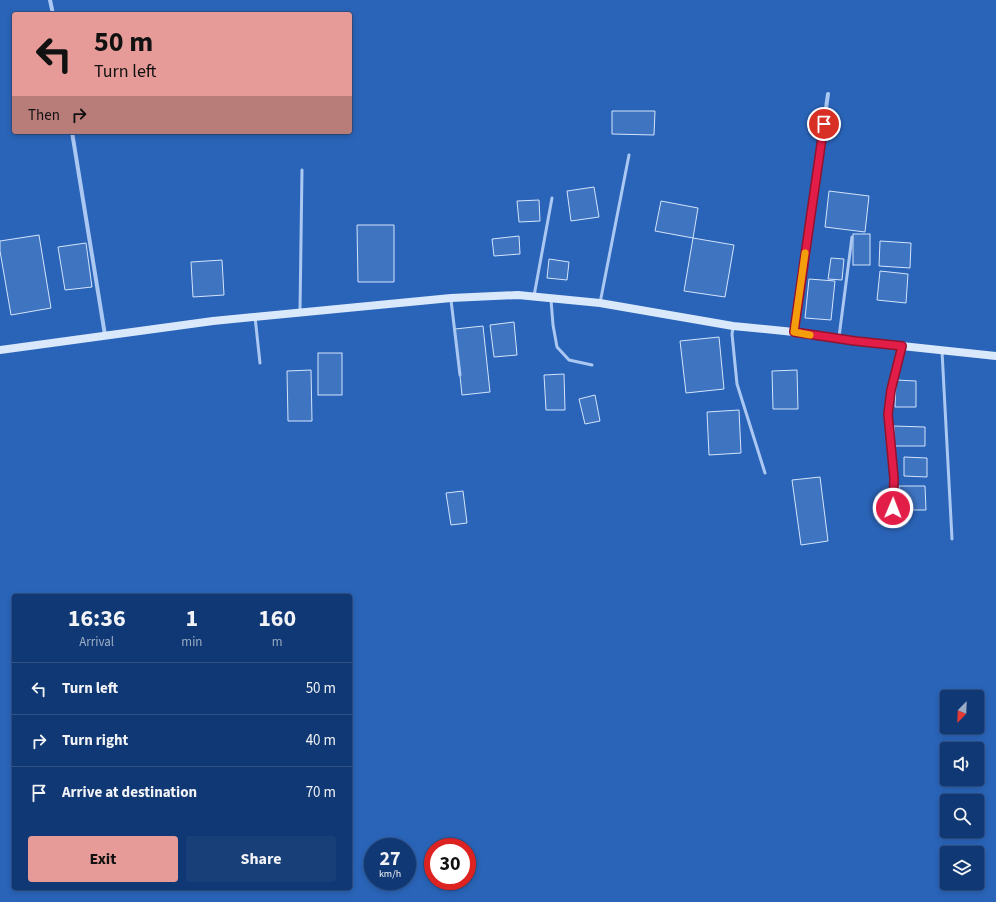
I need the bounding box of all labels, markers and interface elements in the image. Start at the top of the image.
text: 50 m [94,22,153,62]
icon: left [28,28,80,80]
text: Turn left [94,59,156,84]
icon: right [68,104,90,126]
text: Then [28,105,60,126]
pin [807,107,841,141]
icon: arrive [813,113,835,135]
position arrow [872,487,914,529]
text: 16:36 [68,601,126,636]
text: 1 [186,601,198,636]
text: 160 [258,601,296,636]
text: Arrival [79,633,114,651]
text: min [181,633,202,651]
text: m [272,633,283,651]
icon: left [28,678,50,700]
text: Turn left [62,678,118,699]
text: 50 m [306,678,336,699]
north arrow [940,690,984,734]
map controls [940,690,984,890]
icon: right [28,730,50,752]
text: Turn right [62,730,128,751]
text: 40 m [306,730,336,751]
button: sound [940,742,984,786]
icon: arrive [28,782,50,804]
text: Arrive at destination [62,782,197,803]
text: 70 m [306,782,336,803]
button: search [940,794,984,838]
button: Exit [28,836,178,882]
button: Share [186,836,336,882]
speed limit sign: 30 [424,838,476,890]
text: 27 [379,845,401,873]
button: layers [940,846,984,890]
text: km/h [379,867,401,881]

